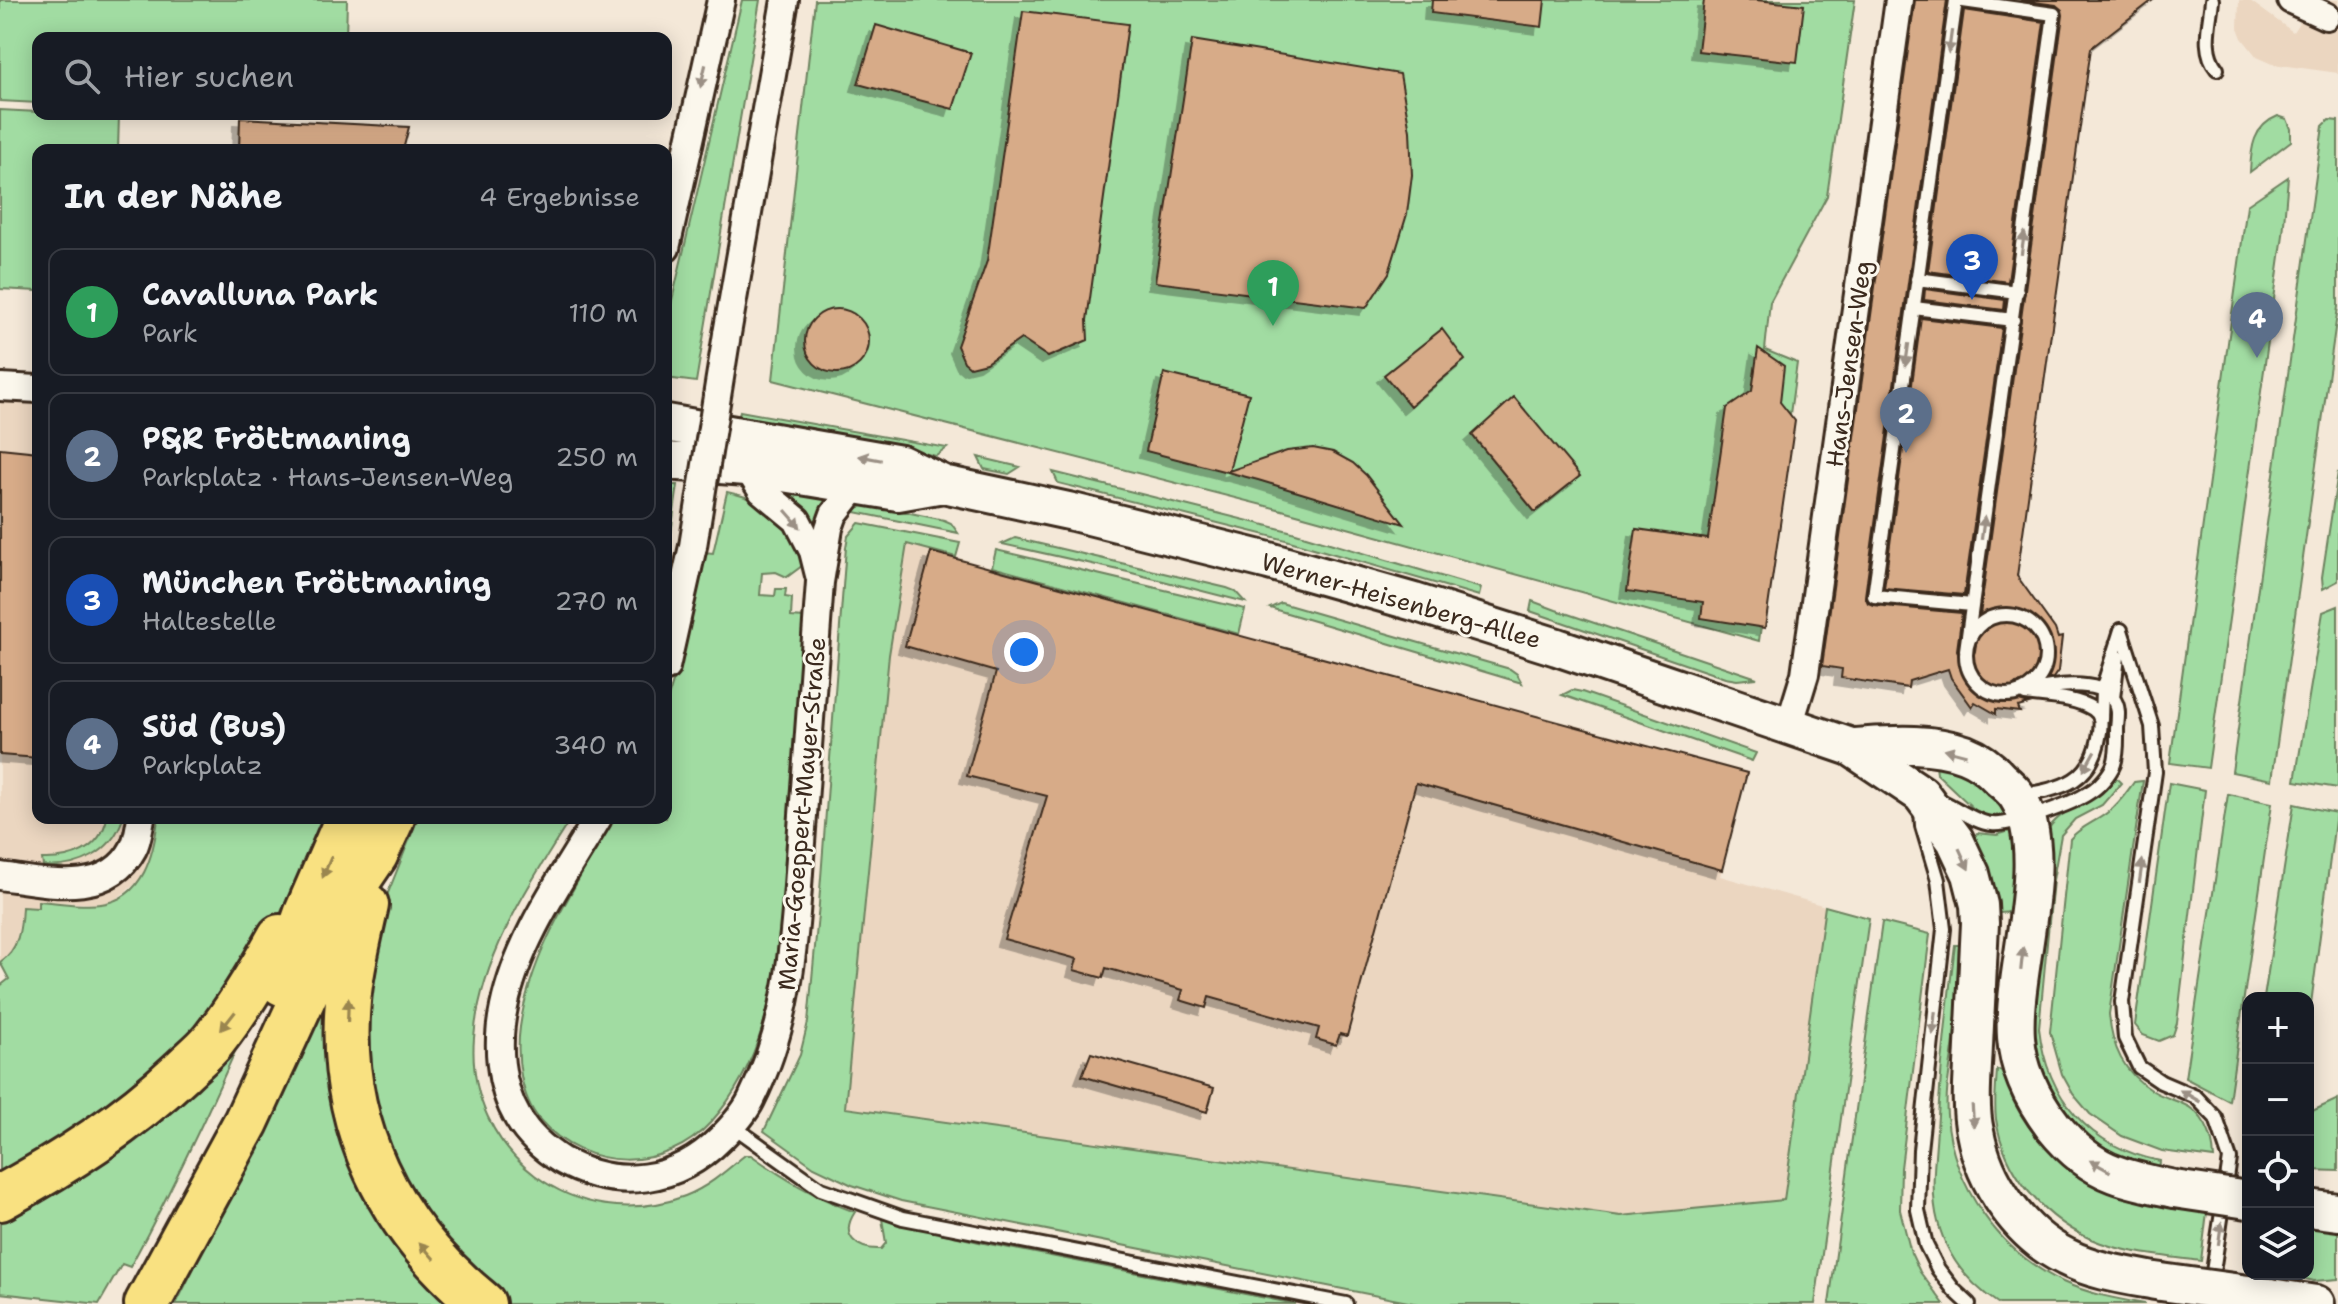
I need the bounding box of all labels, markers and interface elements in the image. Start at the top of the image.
one-way arrow [1943,30,1956,55]
search box [32,32,672,120]
icon: search [60,54,104,98]
text: Hier suchen [124,56,294,97]
one-way arrow [697,64,709,89]
text: In der Nähe [64,173,283,219]
text: 4 Ergebnisse [479,179,640,214]
one-way arrow [2017,230,2030,255]
pin: 3 [1946,234,1998,300]
street label: Hans-Jensen-Weg [1819,259,1879,469]
pin: 1 [1247,260,1299,326]
text: Cavalluna Park [142,274,378,315]
pin: 4 [2231,292,2283,358]
text: 1 [86,295,98,330]
text: 110 m [568,295,638,330]
text: Park [142,315,198,350]
one-way arrow [1900,343,1913,368]
pin: 2 [1880,387,1932,453]
text: P&R Fröttmaning [142,418,411,459]
text: 2 [83,439,101,474]
text: 250 m [555,439,638,474]
one-way arrow [857,452,882,464]
text: Parkplatz · Hans-Jensen-Weg [142,459,513,494]
one-way arrow [783,510,801,529]
one-way arrow [1977,515,1990,540]
street label: Werner-Heisenberg-Allee [1257,546,1545,656]
text: München Fröttmaning [142,562,491,603]
text: 3 [83,583,101,618]
text: 270 m [555,583,638,618]
text: Haltestelle [142,603,277,638]
your location [1004,632,1044,672]
street label: Maria-Goeppert-Mayer-Straße [771,636,833,992]
text: Süd (Bus) [142,706,286,747]
text: 4 [83,727,101,762]
text: 340 m [553,727,638,762]
one-way arrow [1942,745,1967,757]
text: Parkplatz [142,747,262,782]
one-way arrow [2082,749,2095,772]
one-way arrow [1957,847,1971,870]
one-way arrow [321,855,334,878]
one-way arrow [2135,858,2148,883]
one-way arrow [2016,946,2029,971]
map controls [2242,992,2314,1280]
button: + [2242,992,2314,1064]
one-way arrow [342,997,355,1022]
one-way arrow [1927,1010,1940,1035]
one-way arrow [220,1011,236,1031]
button: − [2242,1064,2314,1136]
one-way arrow [2179,1089,2201,1103]
one-way arrow [1967,1104,1980,1129]
button: locate [2242,1136,2314,1208]
one-way arrow [2089,1160,2111,1174]
button: layers [2242,1208,2314,1280]
one-way arrow [2214,1220,2227,1245]
one-way arrow [418,1241,436,1260]

